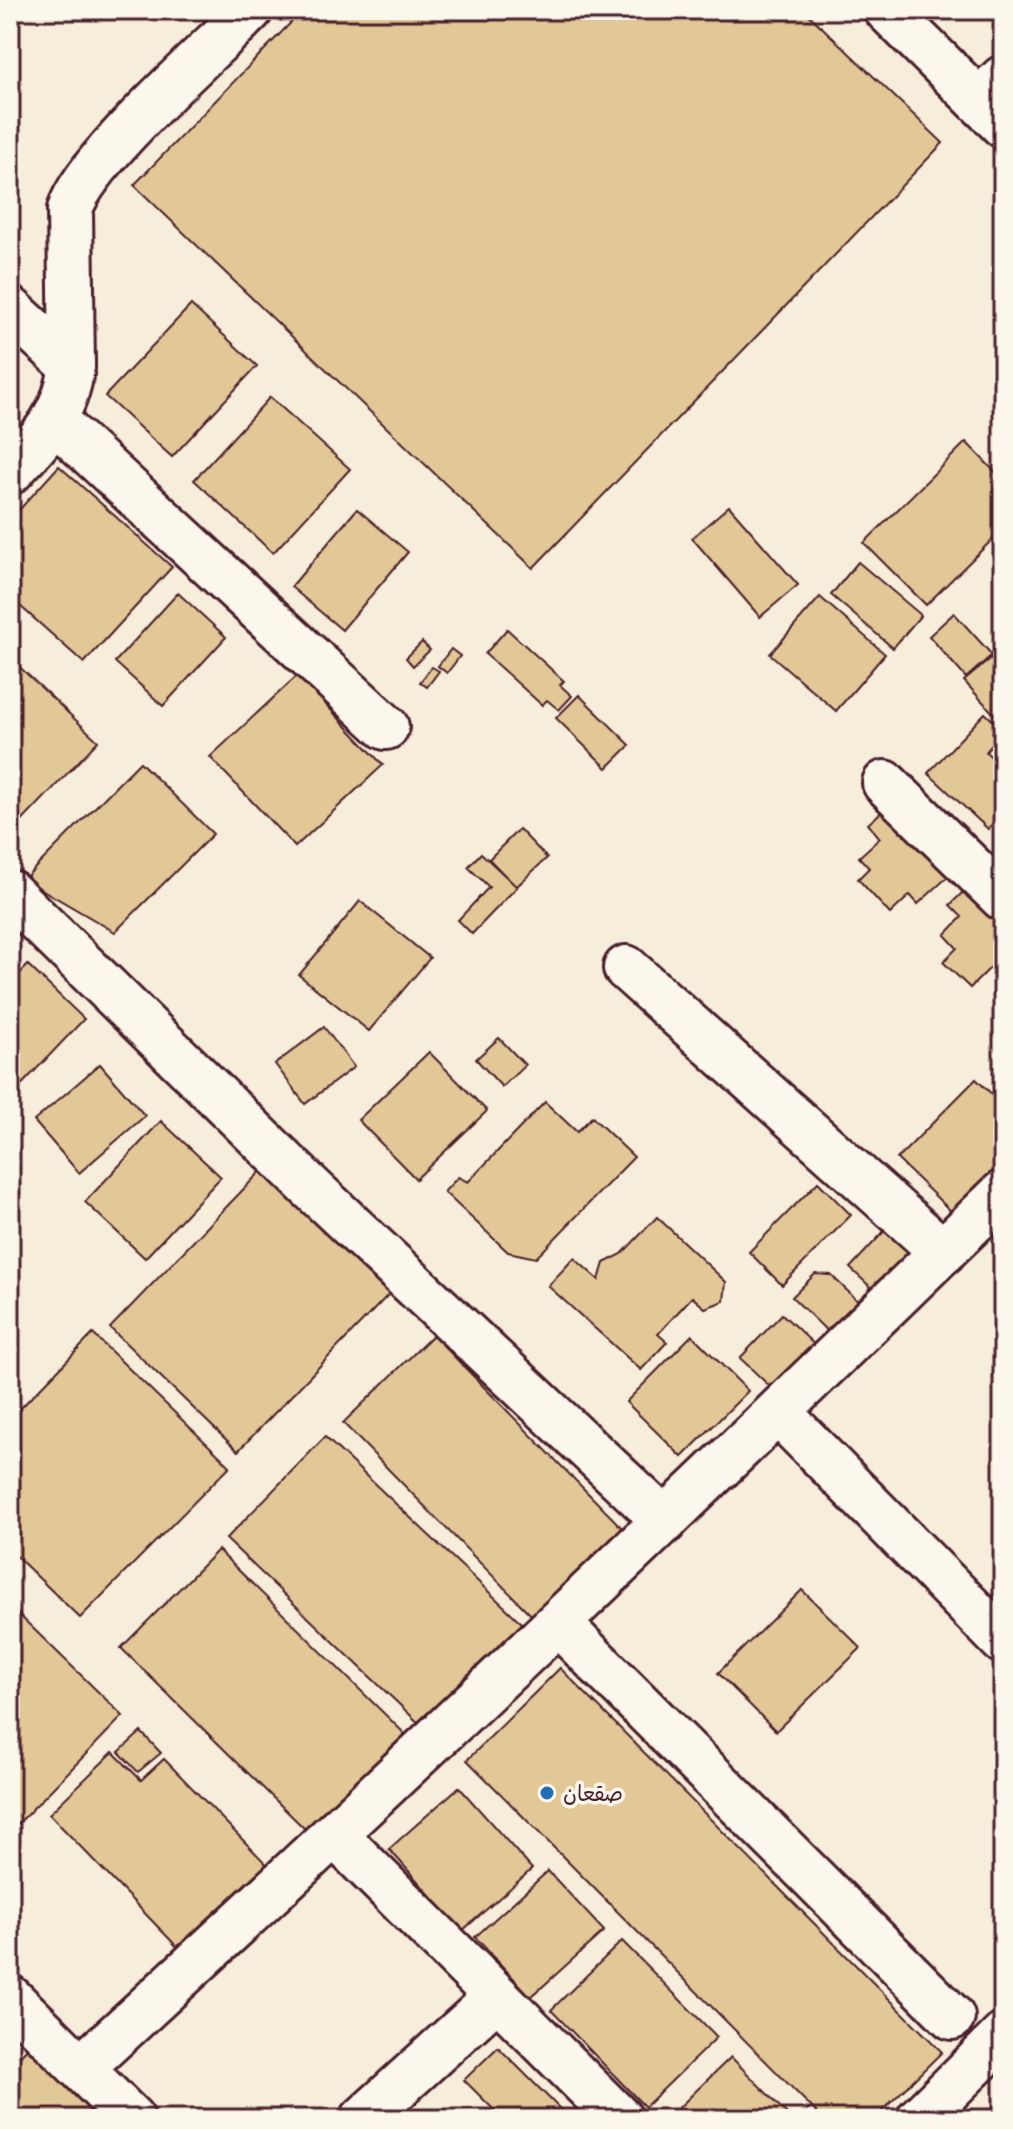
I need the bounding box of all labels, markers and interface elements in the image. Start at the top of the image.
place label: صقعان [563,1775,623,1808]
marker: صقعان [538,1784,556,1802]

